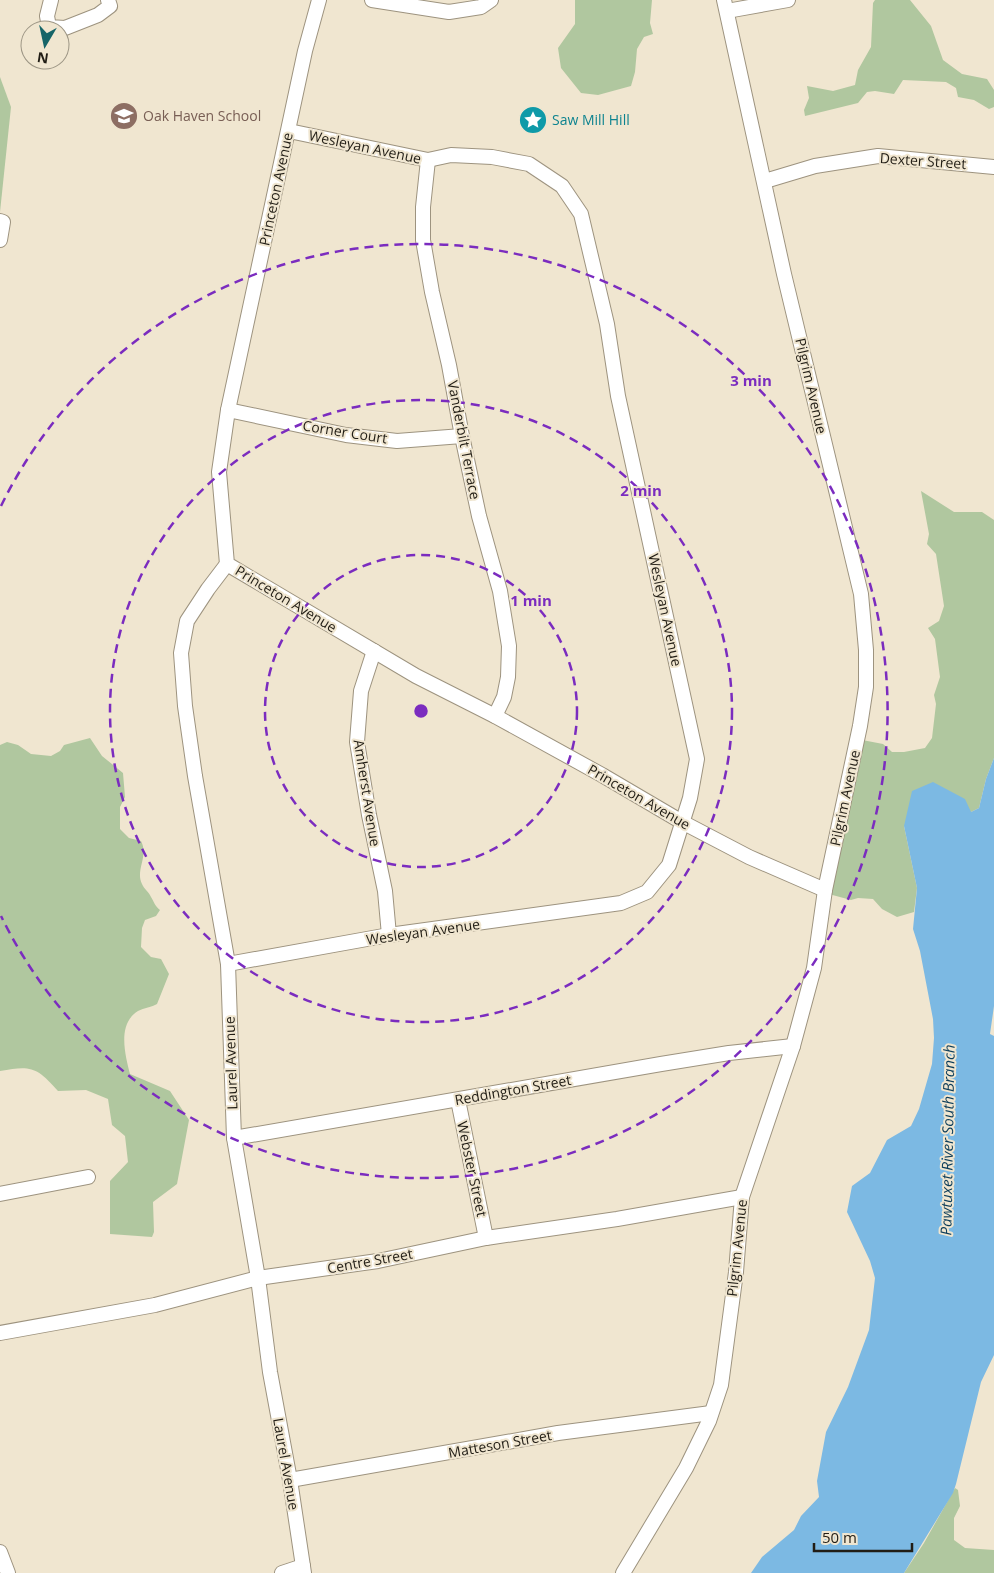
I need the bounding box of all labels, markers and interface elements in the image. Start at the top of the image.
north arrow [20,20,70,70]
text: N [36,48,50,69]
school or university icon: Oak Haven School [109,101,139,131]
place icon: Saw Mill Hill [518,105,548,135]
place label: Oak Haven School [143,106,261,125]
place label: Saw Mill Hill [552,110,630,129]
street label: Wesleyan Avenue [307,125,423,168]
street label: Princeton Avenue [254,130,297,247]
street label: Dexter Street [879,148,967,173]
street label: Pilgrim Avenue [791,336,832,436]
text: 3 min [730,370,772,390]
street label: Vanderbilt Terrace [444,379,485,501]
street label: Corner Court [301,415,389,448]
text: 2 min [620,480,662,500]
street label: Wesleyan Avenue [644,552,687,668]
street label: Princeton Avenue [232,561,341,636]
text: 1 min [510,590,552,610]
centre of rings [412,702,430,720]
street label: Amherst Avenue [350,738,385,848]
street label: Pilgrim Avenue [825,748,864,848]
street label: Princeton Avenue [585,760,694,834]
street label: Wesleyan Avenue [365,914,481,949]
street label: Laurel Avenue [219,1016,242,1110]
water label: Pawtuxet River South Branch [935,1044,959,1236]
street label: Reddington Street [453,1070,573,1109]
street label: Webster Street [453,1119,492,1218]
street label: Pilgrim Avenue [722,1198,751,1298]
street label: Centre Street [326,1244,414,1277]
street label: Laurel Avenue [269,1416,304,1512]
street label: Matteson Street [447,1425,553,1462]
scale bar [814,1520,912,1552]
text: 50 m [822,1527,857,1547]

